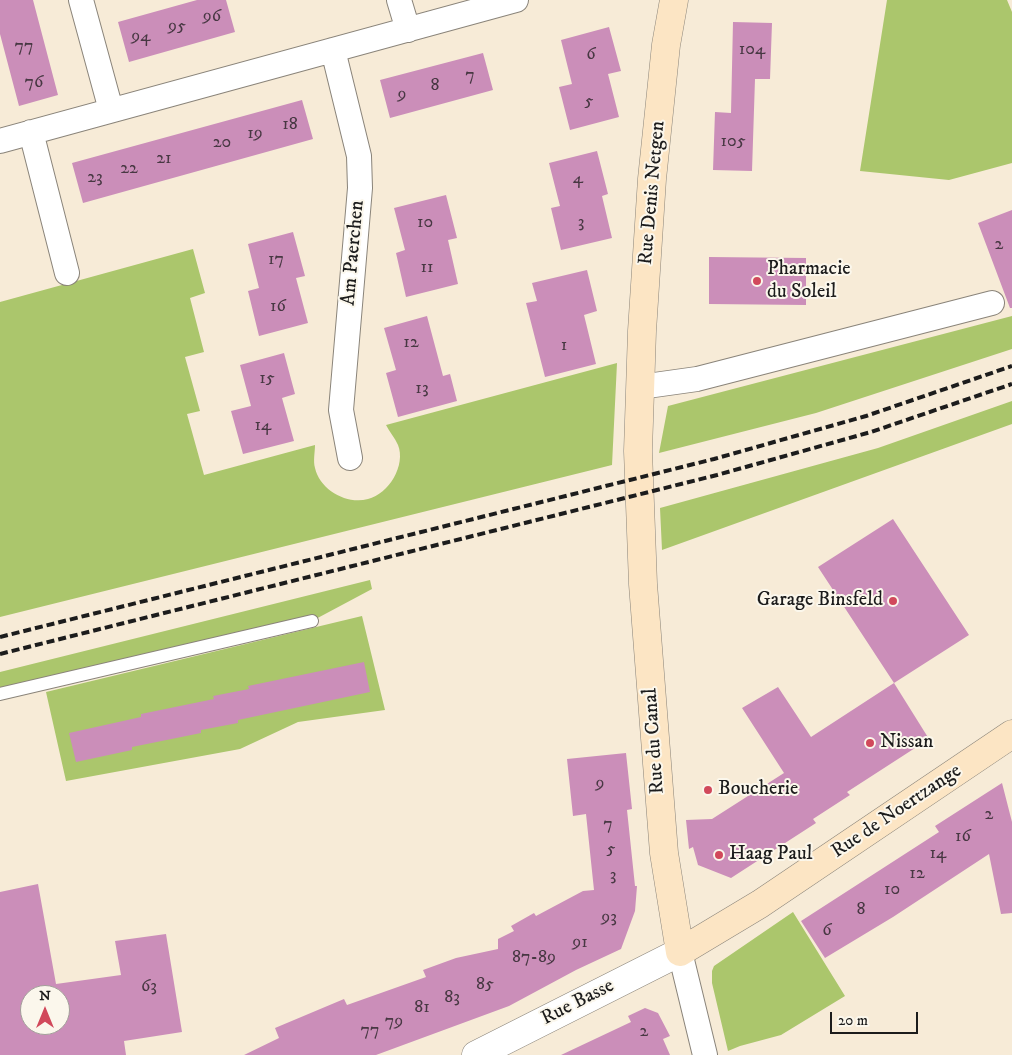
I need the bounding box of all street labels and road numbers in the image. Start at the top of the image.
street label: Rue Denis Netgen [635,120,671,266]
street label: Am Paerchen [337,199,371,307]
street label: Rue du Canal [639,687,671,795]
street label: Rue de Noertzange [827,760,967,864]
street label: Rue Basse [538,975,618,1031]

